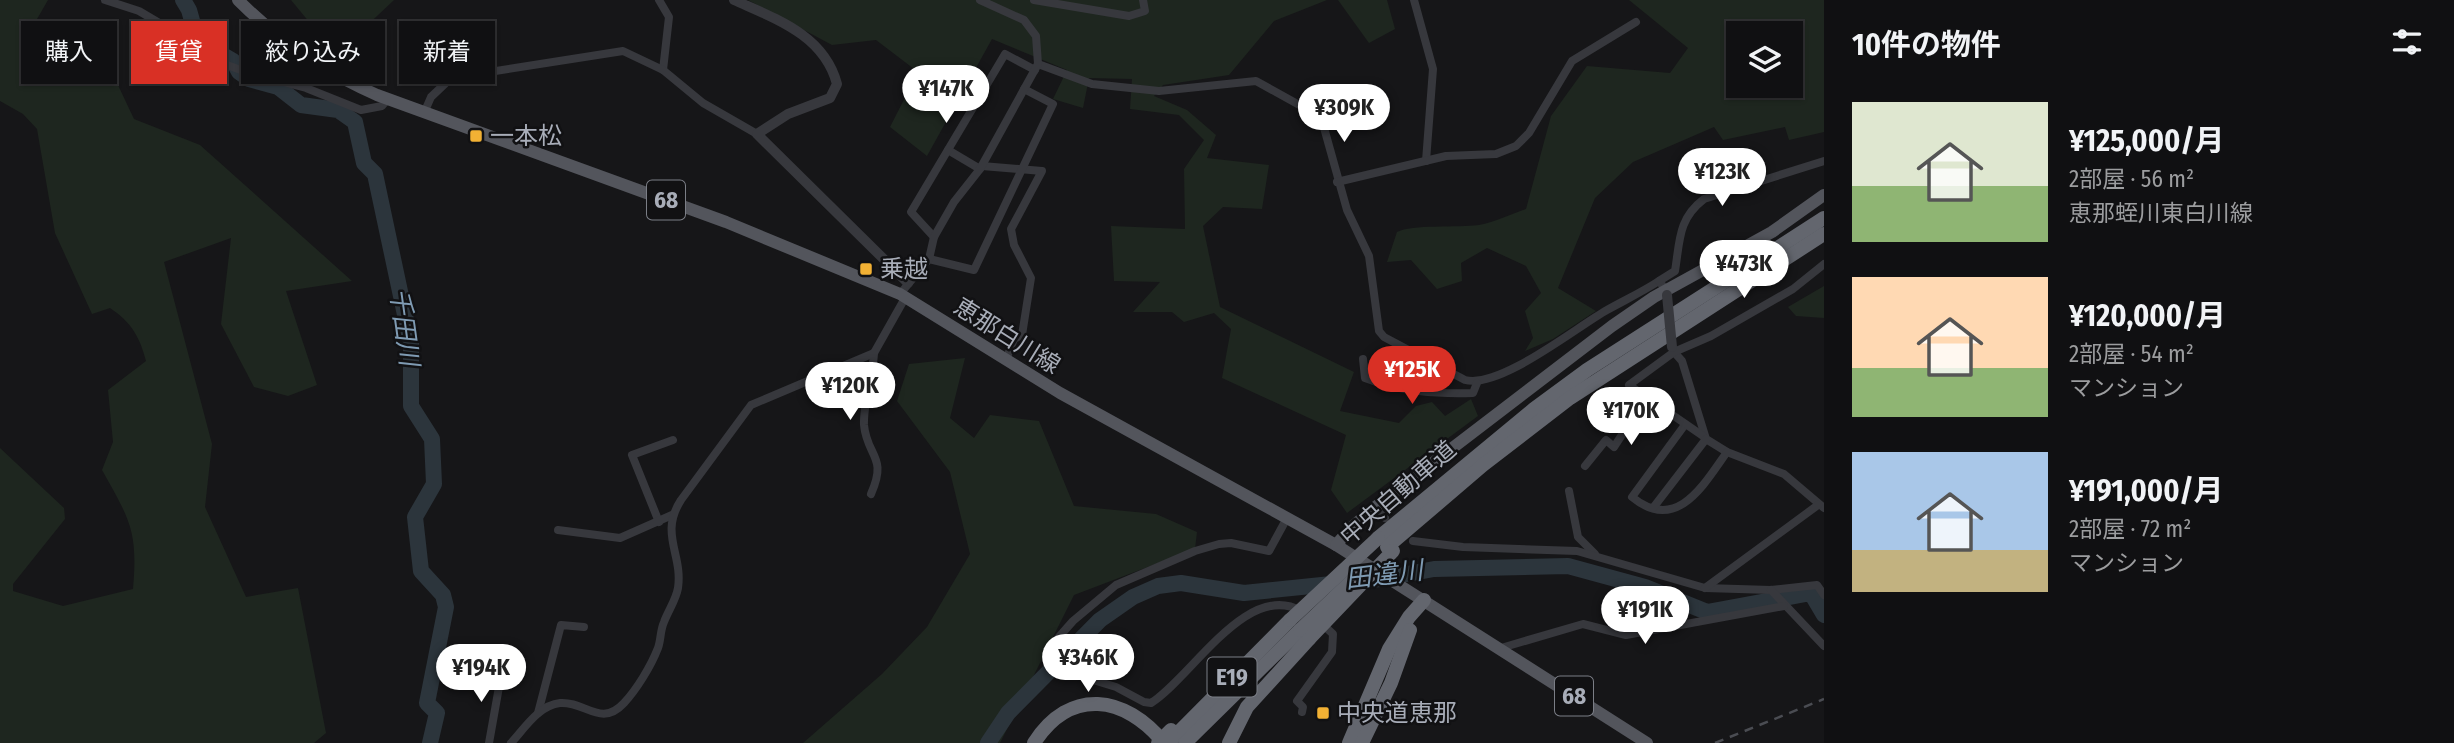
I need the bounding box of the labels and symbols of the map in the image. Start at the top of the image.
pin: ¥147K [897,66,995,125]
pin: ¥309K [1295,85,1393,144]
place label: 一本松 [490,122,562,150]
marker: 一本松 [468,128,484,144]
pin: ¥123K [1673,148,1771,208]
road number: 68 [647,181,685,220]
pin: ¥473K [1695,240,1793,300]
place label: 乗越 [880,255,928,283]
marker: 乗越 [858,261,874,277]
water label: 千田川 [383,286,425,371]
street label: 恵那白川線 [949,292,1065,380]
pin: ¥125K [1363,346,1461,406]
pin: ¥120K [801,362,899,422]
pin: ¥170K [1582,388,1680,447]
street label: 中央自動車道 [1334,435,1462,551]
water label: 田違川 [1343,554,1428,595]
pin: ¥191K [1596,586,1694,646]
pin: ¥346K [1039,634,1137,694]
pin: ¥194K [432,644,530,704]
road number: E19 [1208,657,1256,696]
road number: 68 [1555,676,1593,716]
place label: 中央道恵那 [1337,699,1457,727]
marker: 中央道恵那 [1315,705,1331,721]

